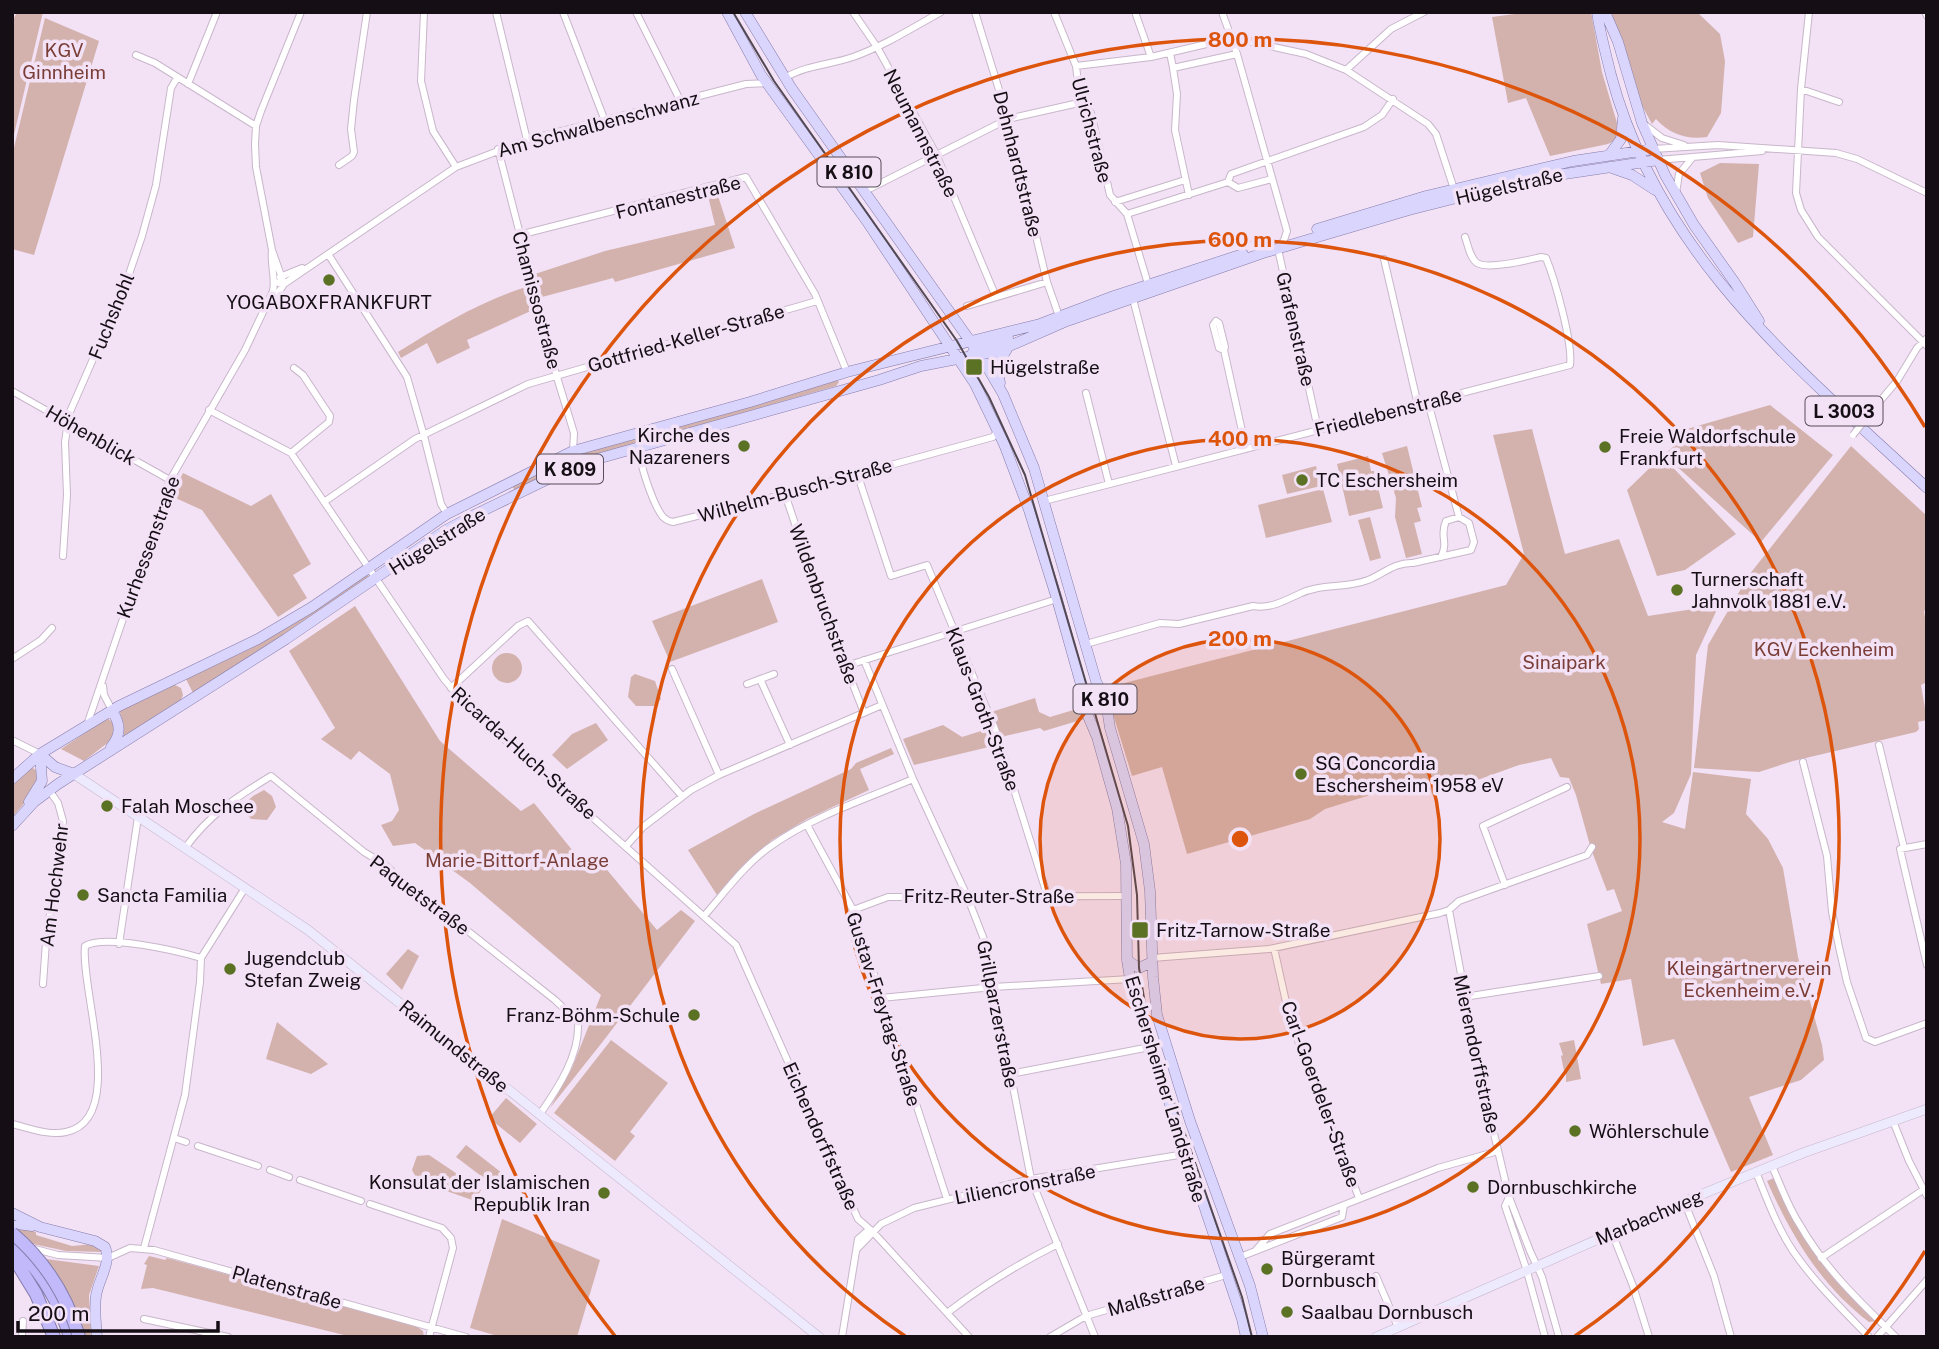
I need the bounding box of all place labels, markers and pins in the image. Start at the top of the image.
marker: YOGABOXFRANKFURT [321,272,337,288]
place label: YOGABOXFRANKFURT [226,291,432,313]
place label: Hügelstraße [990,356,1100,378]
marker: Hügelstraße [964,357,984,377]
place label: Kirche des Nazareners [629,424,730,468]
place label: Freie Waldorfschule Frankfurt [1619,425,1796,469]
marker: Kirche des Nazareners [736,438,752,454]
marker: Freie Waldorfschule Frankfurt [1597,439,1613,455]
place label: TC Eschersheim [1316,469,1458,491]
marker: TC Eschersheim [1294,472,1310,488]
place label: Turnerschaft Jahnvolk 1881 e.V. [1691,568,1846,612]
marker: Turnerschaft Jahnvolk 1881 e.V. [1669,582,1685,598]
place label: SG Concordia Eschersheim 1958 eV [1315,752,1504,796]
marker: SG Concordia Eschersheim 1958 eV [1293,766,1309,782]
place label: Falah Moschee [121,795,254,817]
marker: Falah Moschee [99,798,115,814]
centre of rings [1228,827,1252,851]
place label: Sancta Familia [97,884,227,906]
marker: Sancta Familia [75,887,91,903]
place label: Fritz-Tarnow-Straße [1156,919,1330,941]
marker: Fritz-Tarnow-Straße [1130,920,1150,940]
place label: Jugendclub Stefan Zweig [244,947,361,991]
marker: Jugendclub Stefan Zweig [222,961,238,977]
place label: Franz-Böhm-Schule [506,1004,680,1026]
marker: Franz-Böhm-Schule [686,1007,702,1023]
place label: Wöhlerschule [1589,1120,1709,1142]
marker: Wöhlerschule [1567,1123,1583,1139]
place label: Konsulat der Islamischen Republik Iran [369,1171,590,1215]
place label: Dornbuschkirche [1487,1176,1637,1198]
marker: Dornbuschkirche [1465,1179,1481,1195]
marker: Konsulat der Islamischen Republik Iran [596,1185,612,1201]
place label: Bürgeramt Dornbusch [1281,1247,1376,1291]
marker: Bürgeramt Dornbusch [1259,1261,1275,1277]
place label: Saalbau Dornbusch [1301,1301,1473,1323]
marker: Saalbau Dornbusch [1279,1304,1295,1320]

